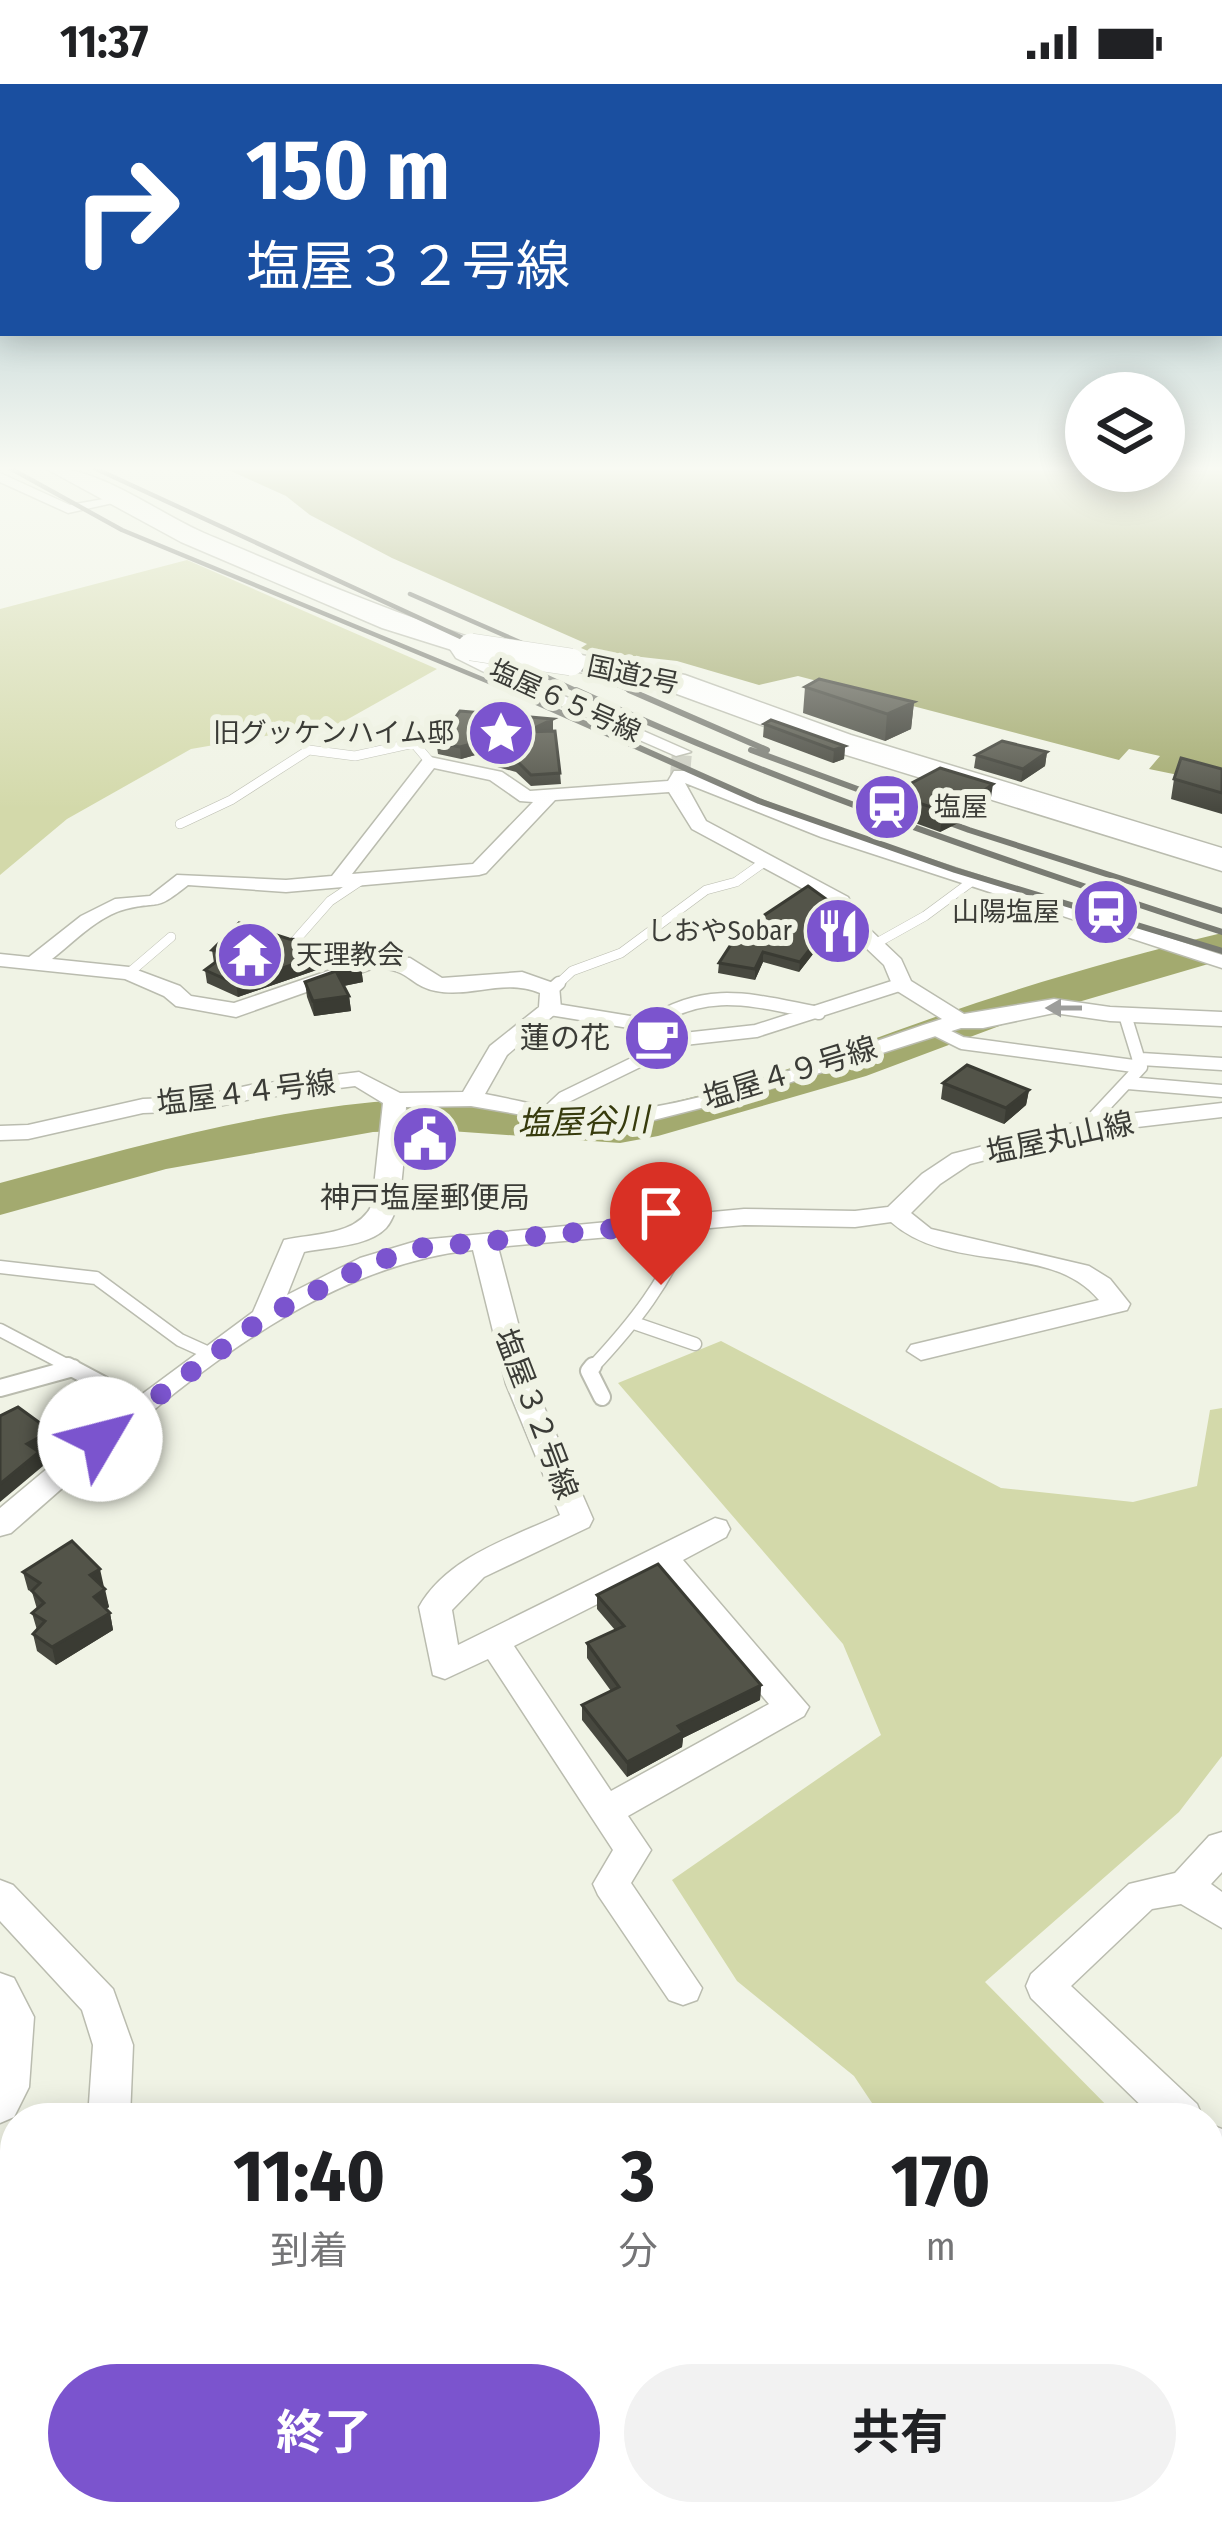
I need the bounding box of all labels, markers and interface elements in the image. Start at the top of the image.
text: 11:37 [60,15,149,69]
text: 150 m [246,120,450,221]
icon: right [48,132,204,288]
text: 塩屋３２号線 [246,235,570,299]
map controls [1065,372,1185,492]
button: layers [1065,372,1185,492]
street label: 国道2号 [584,650,682,700]
street label: 塩屋６５号線 [484,653,646,749]
place icon: 旧グッケンハイム邸 [466,698,536,768]
place label: 旧グッケンハイム邸 [213,717,454,749]
station icon: 塩屋 [852,772,922,842]
place label: 塩屋 [934,791,988,823]
station icon: 山陽塩屋 [1071,877,1141,947]
restaurant icon: しおやSobar [803,896,873,966]
place label: 山陽塩屋 [952,896,1060,928]
place label: しおやSobar [647,915,793,947]
temple icon: 天理教会 [215,920,285,990]
place label: 天理教会 [296,939,404,971]
one-way arrow [1044,999,1082,1018]
cafe icon: 蓮の花 [622,1003,692,1073]
place label: 蓮の花 [520,1020,610,1056]
street label: 塩屋４９号線 [699,1029,881,1117]
street label: 塩屋４４号線 [154,1064,338,1122]
water label: 塩屋谷川 [516,1100,653,1144]
public building icon: 神戸塩屋郵便局 [390,1104,460,1174]
street label: 塩屋丸山線 [983,1105,1137,1171]
pin [610,1162,712,1285]
place label: 神戸塩屋郵便局 [320,1180,530,1216]
icon: arrive [628,1180,694,1246]
street label: 塩屋３２号線 [487,1324,585,1504]
position arrow [37,1376,163,1502]
text: 11:40 [233,2134,385,2220]
text: 3 [621,2134,655,2220]
text: 170 [891,2139,991,2225]
text: m [926,2224,956,2270]
text: 到着 [270,2228,348,2274]
text: 分 [619,2228,658,2274]
button: 終了 [48,2364,600,2502]
button: 共有 [624,2364,1176,2502]

